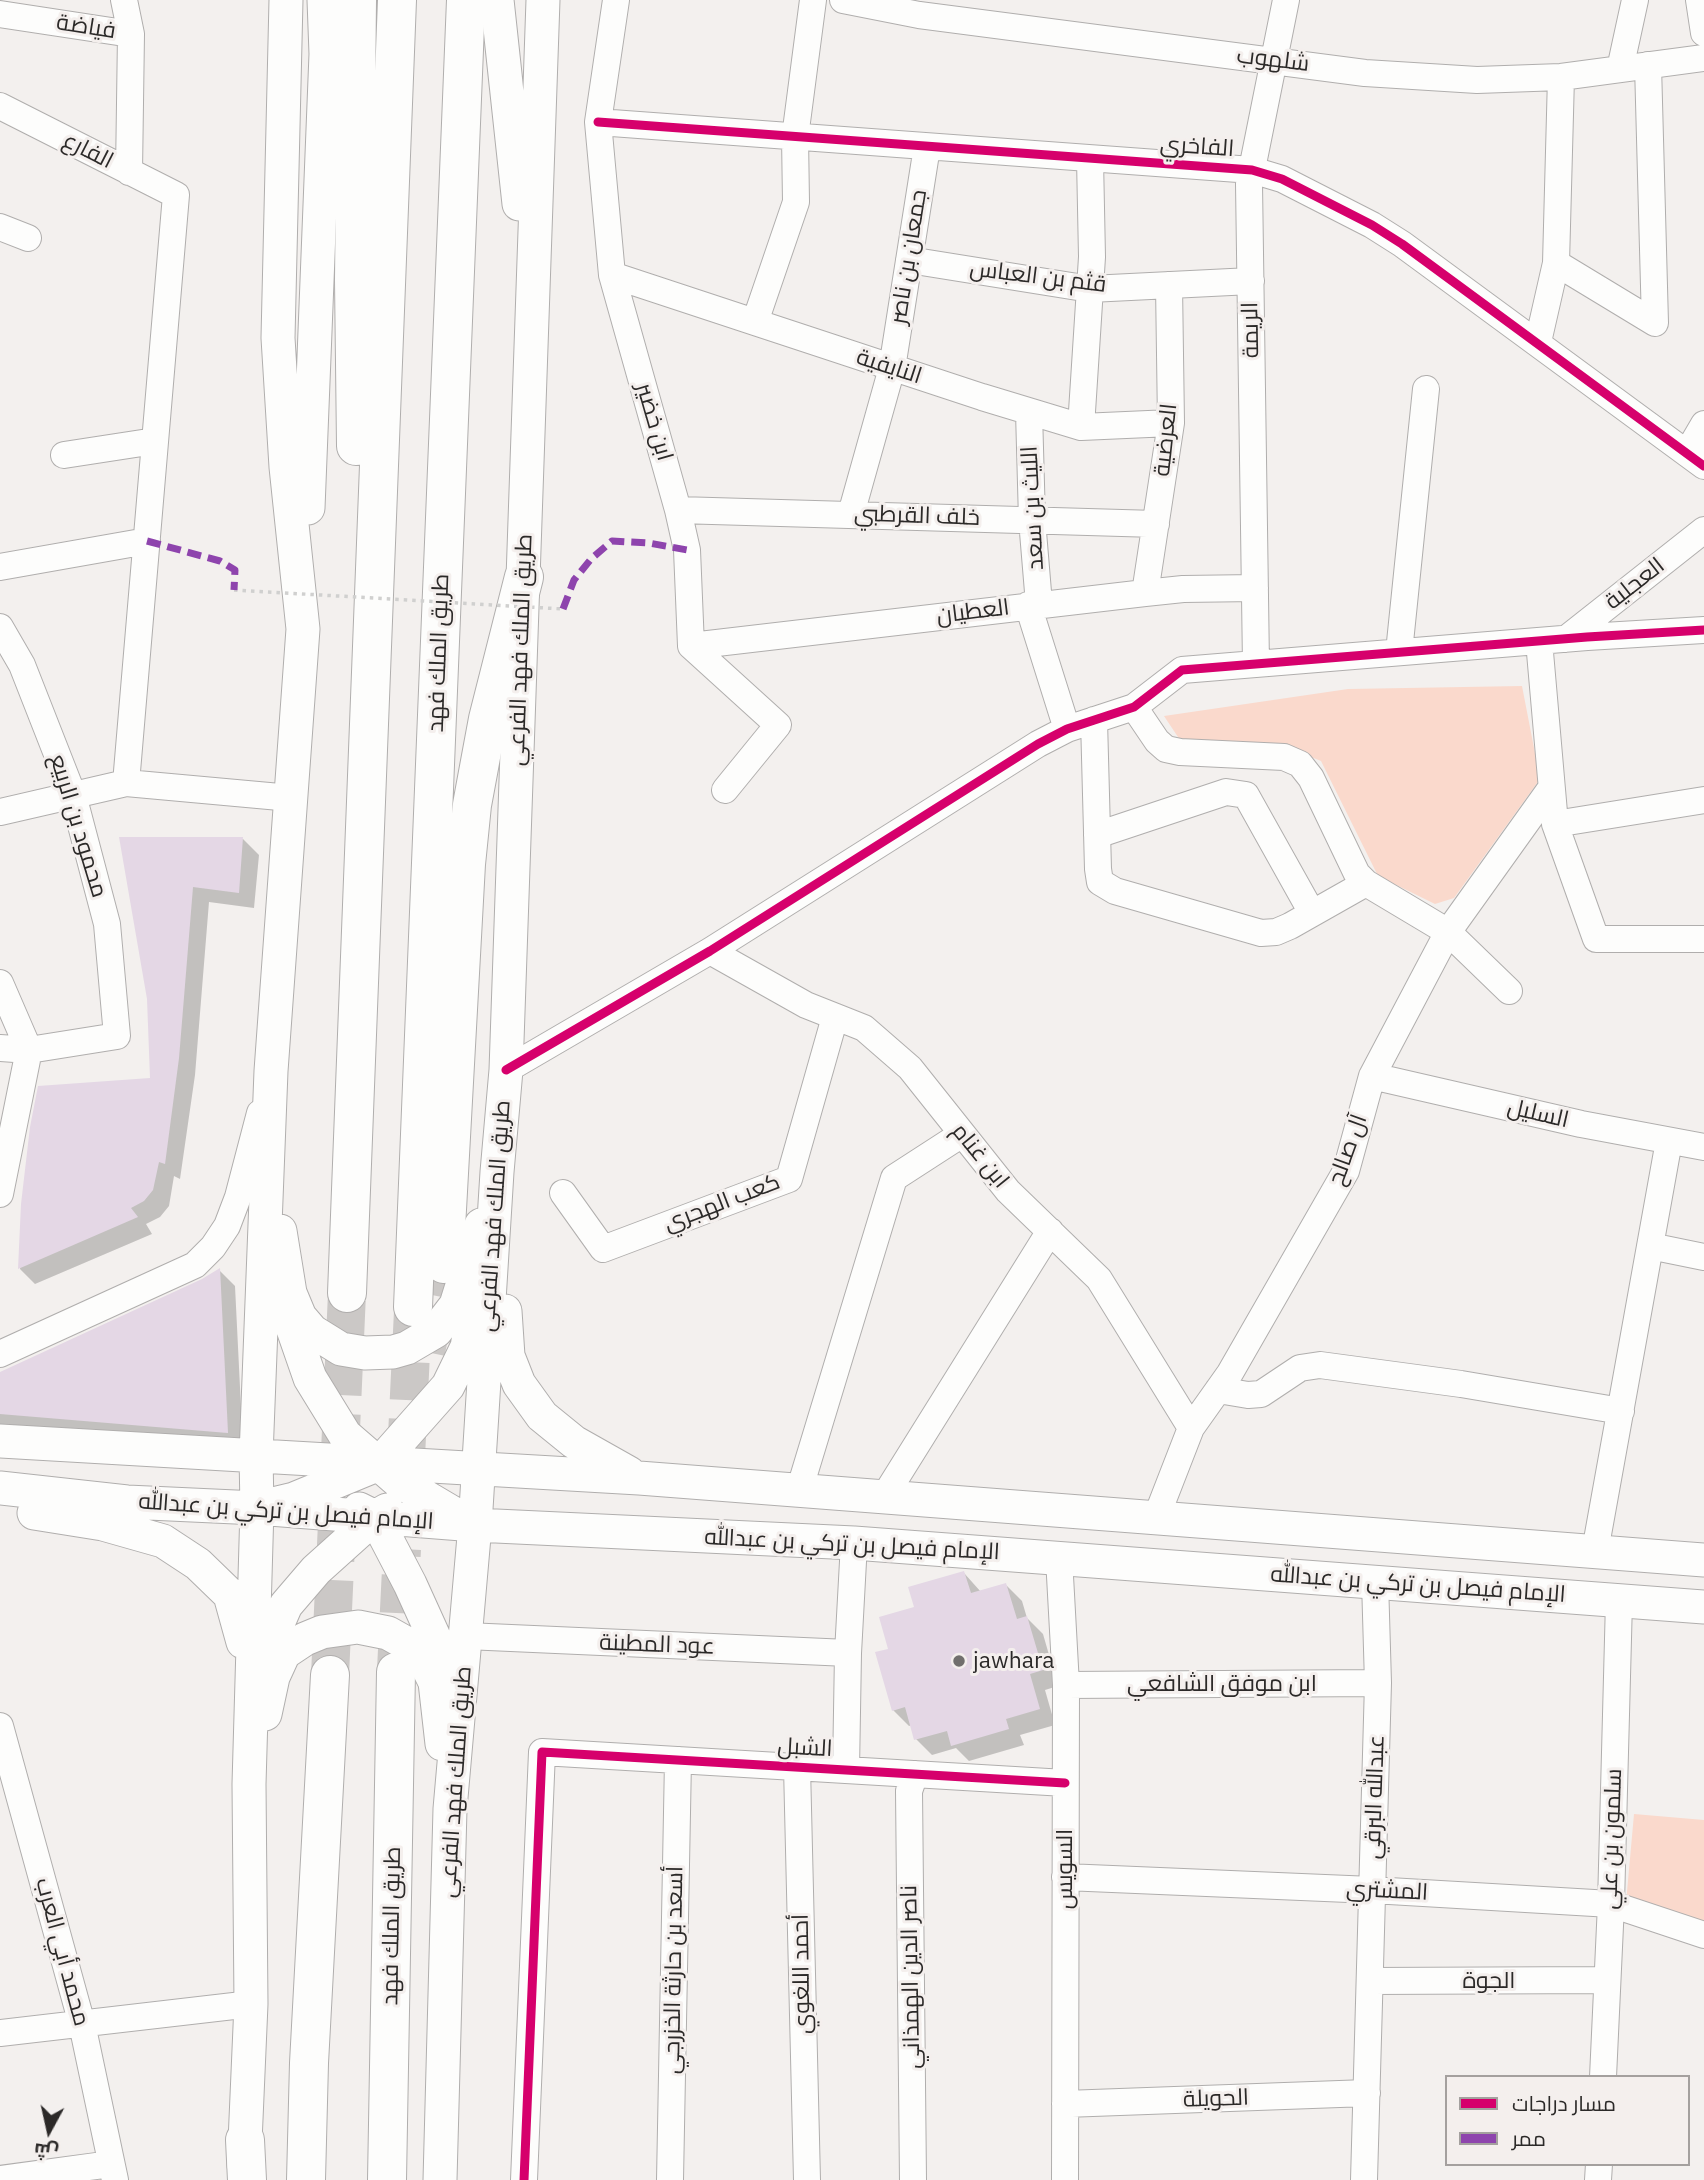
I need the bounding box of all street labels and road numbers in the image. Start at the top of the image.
street label: فياضة [54,9,118,45]
street label: شلهوب [1235,42,1311,78]
street label: الفارع [58,127,118,175]
street label: الفاخري [1159,131,1235,163]
street label: جمعان بن ناصر [885,188,933,326]
street label: قثم بن العباس [968,255,1108,299]
street label: الريمة [1237,302,1265,358]
street label: النايفية [853,344,925,390]
street label: ابن خضير [630,380,678,464]
street label: العرضية [1148,402,1184,478]
street label: الليث بن سعد [1016,445,1050,571]
street label: خلف القرطبي [853,500,981,532]
street label: طريق الملك فهد الفرعي [503,533,539,767]
street label: العجلية [1600,552,1670,616]
street label: طريق الملك فهد [422,573,456,733]
street label: العطيان [935,594,1011,630]
street label: محمود بن الربيع [43,751,113,901]
street label: السليل [1505,1094,1571,1134]
street label: طريق الملك فهد الفرعي [473,1099,517,1333]
street label: آل صالح [1322,1111,1374,1189]
street label: ابن غنام [946,1118,1014,1194]
street label: كعب الهجري [660,1168,784,1238]
street label: الإمام فيصل بن تركي بن عبدالله [137,1488,435,1536]
street label: الإمام فيصل بن تركي بن عبدالله [704,1523,1000,1567]
street label: الإمام فيصل بن تركي بن عبدالله [1269,1561,1567,1609]
street label: عود المطينة [599,1629,715,1661]
street label: طريق الملك فهد الفرعي [434,1665,478,1899]
street label: ابن موفق الشافعي [1127,1670,1317,1698]
street label: الشبل [777,1733,833,1763]
street label: عبدالله البرقي [1359,1734,1391,1860]
street label: سلمون بن علي [1596,1768,1628,1910]
street label: السويس [1051,1829,1079,1909]
street label: طريق الملك فهد [377,1846,407,2006]
street label: أسعد بن حارثة الخزرجي [658,1866,690,2074]
street label: محمد أبي العرب [29,1875,95,2029]
street label: المشتري [1345,1875,1429,1907]
street label: ناصر الدين الهمذاني [896,1885,926,2069]
street label: أحمد اللغوي [787,1914,817,2034]
street label: الجوة [1462,1967,1516,1995]
street label: الحويلة [1182,2084,1250,2114]

